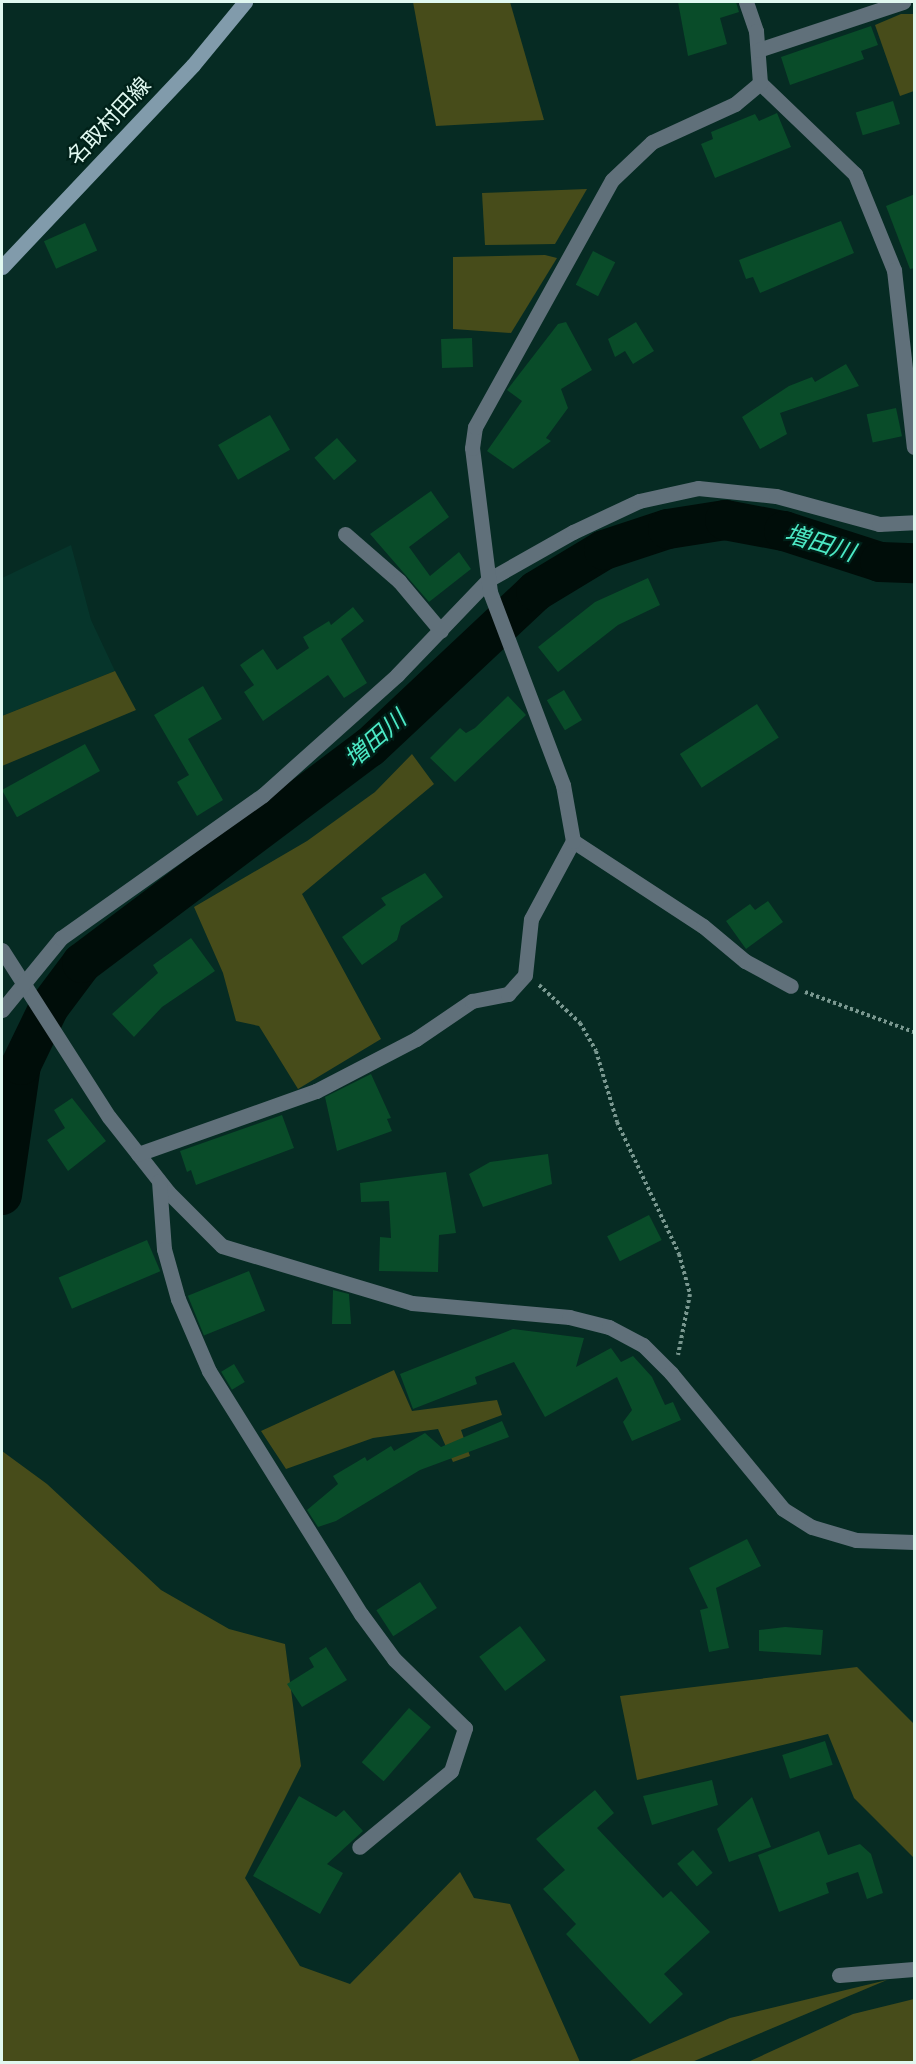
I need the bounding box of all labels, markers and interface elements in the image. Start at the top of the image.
street label: 名取村田線 [62,72,156,170]
water label: 増田川 [781,519,859,567]
water label: 増田川 [338,705,412,773]

